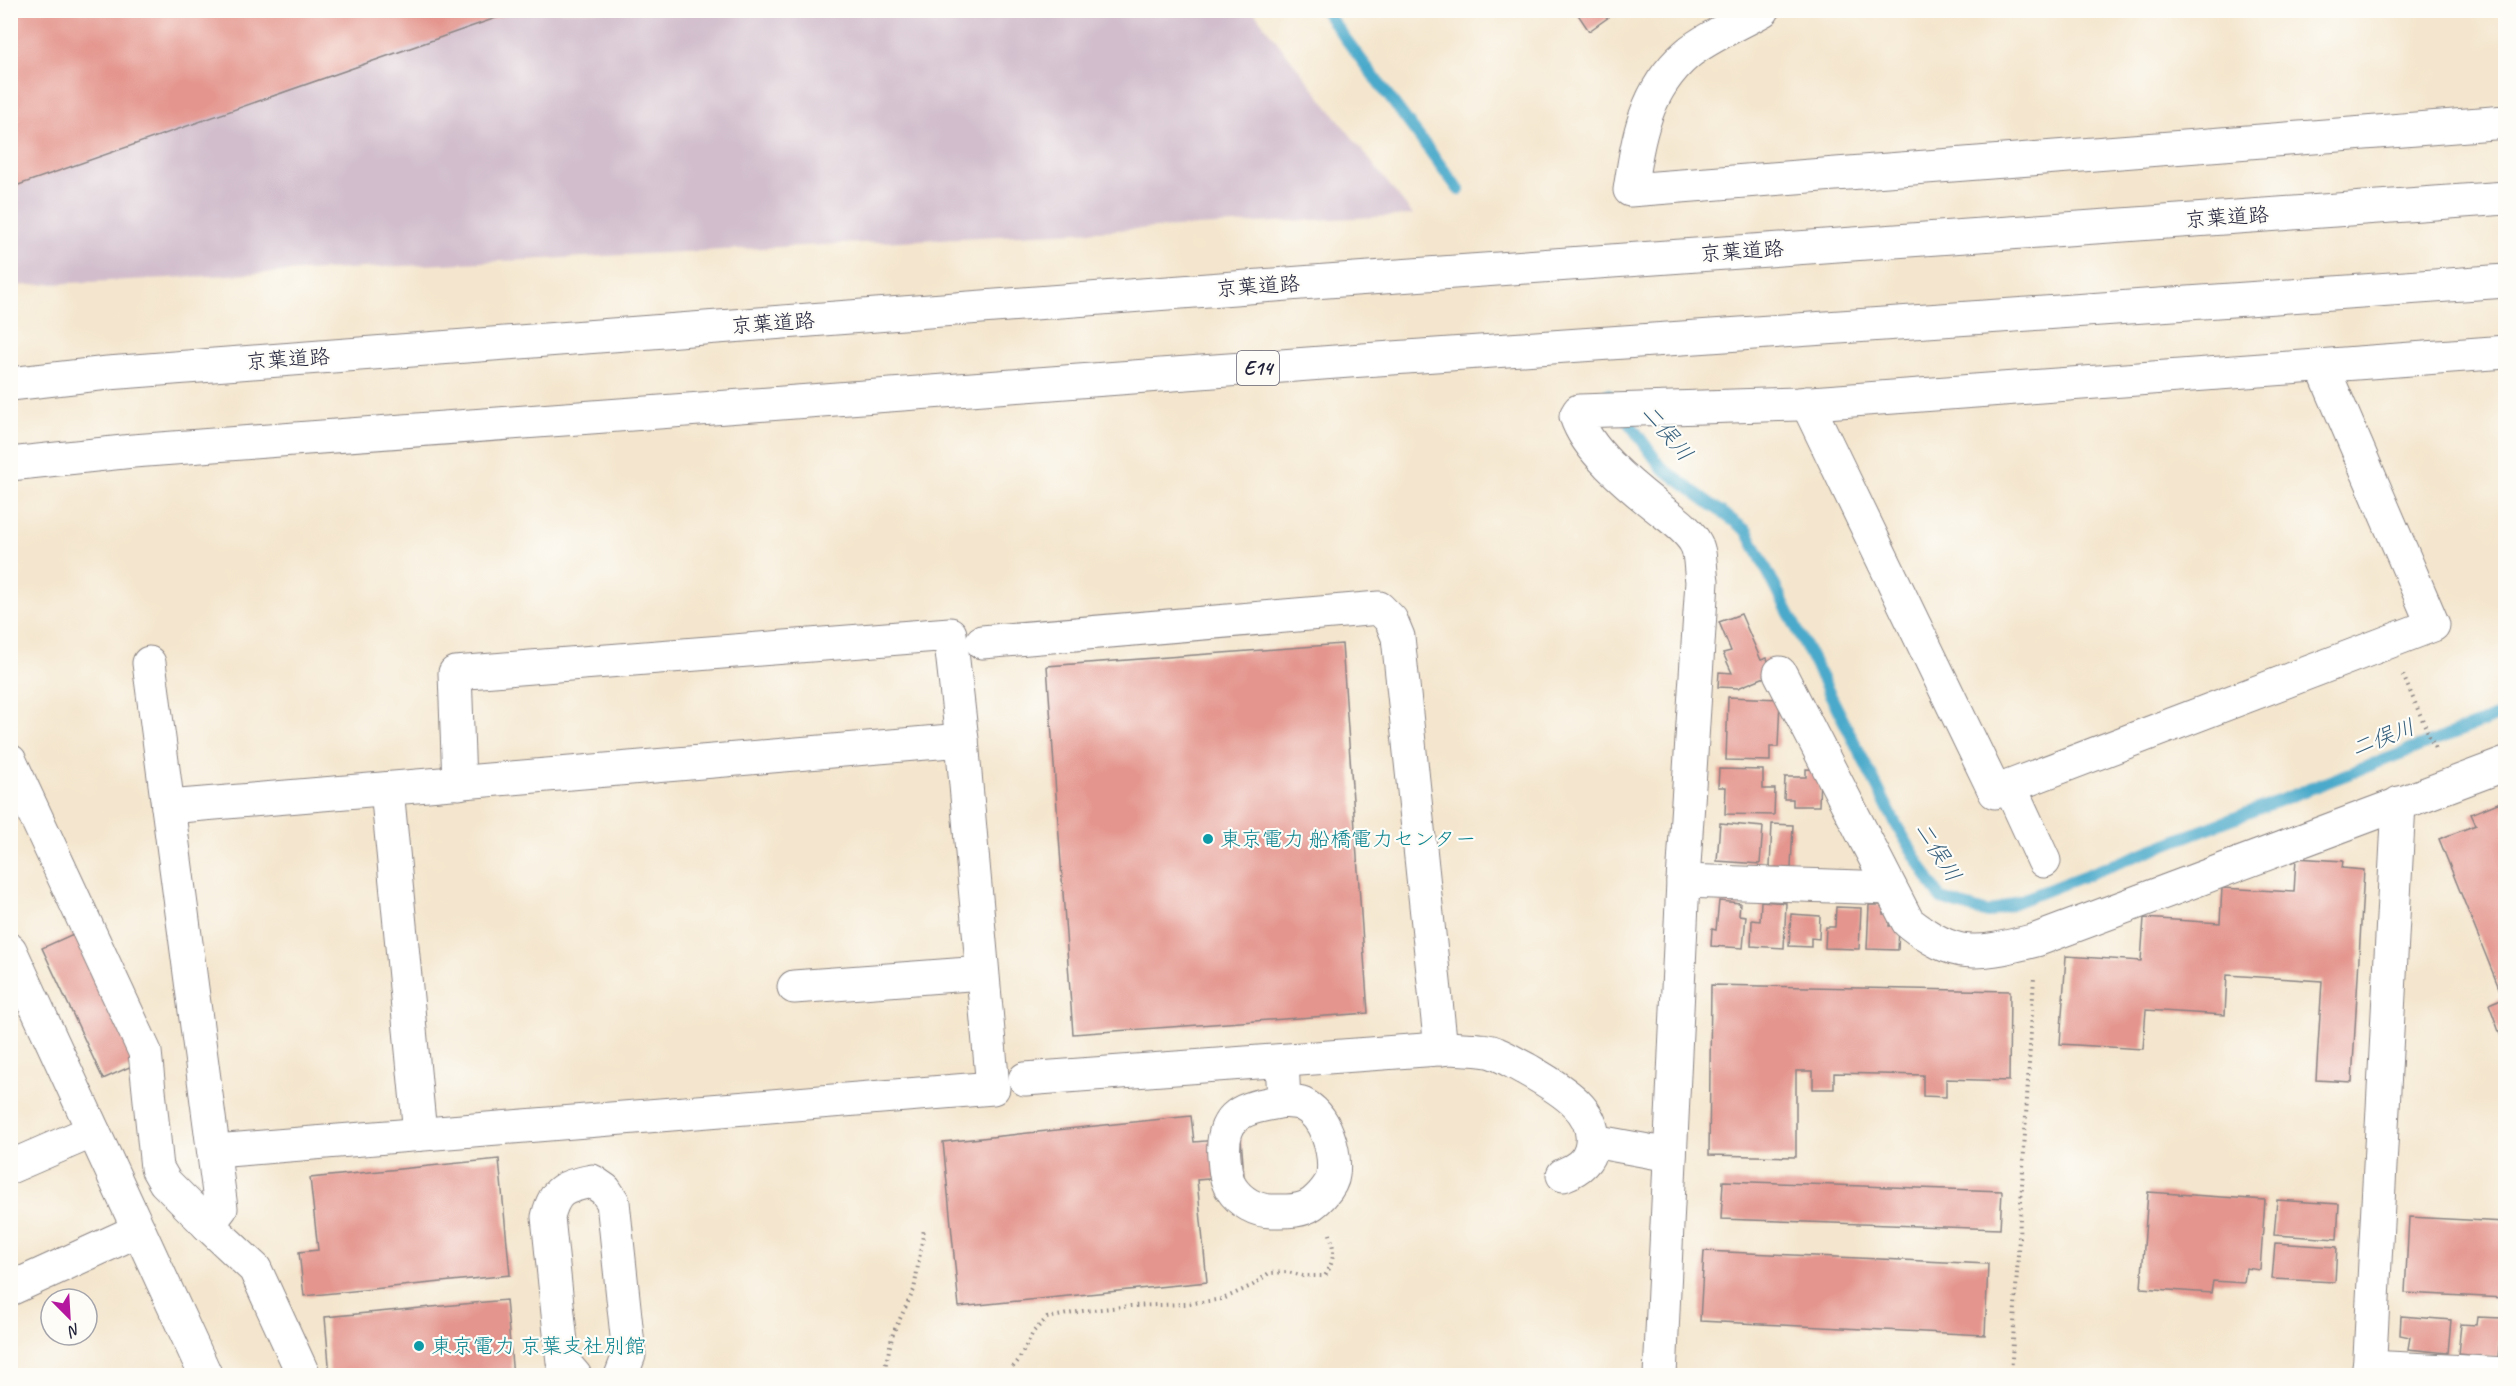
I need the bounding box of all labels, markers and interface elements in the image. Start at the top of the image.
street label: 京葉道路 [2184,201,2270,233]
street label: 京葉道路 [1699,235,1785,267]
street label: 京葉道路 [1215,270,1301,302]
street label: 京葉道路 [730,307,816,339]
street label: 京葉道路 [245,343,331,375]
road number: E14 [1237,351,1279,385]
water label: 二俣川 [1635,399,1699,467]
water label: 二俣川 [2347,713,2419,763]
water label: 二俣川 [1909,817,1967,887]
place label: 東京電力 船橋電力センター [1220,826,1476,852]
marker: 東京電力 船橋電力センター [1201,832,1215,846]
north arrow [39,1287,99,1347]
text: N [63,1319,83,1342]
place label: 東京電力 京葉支社別館 [431,1333,646,1359]
marker: 東京電力 京葉支社別館 [412,1339,426,1353]

